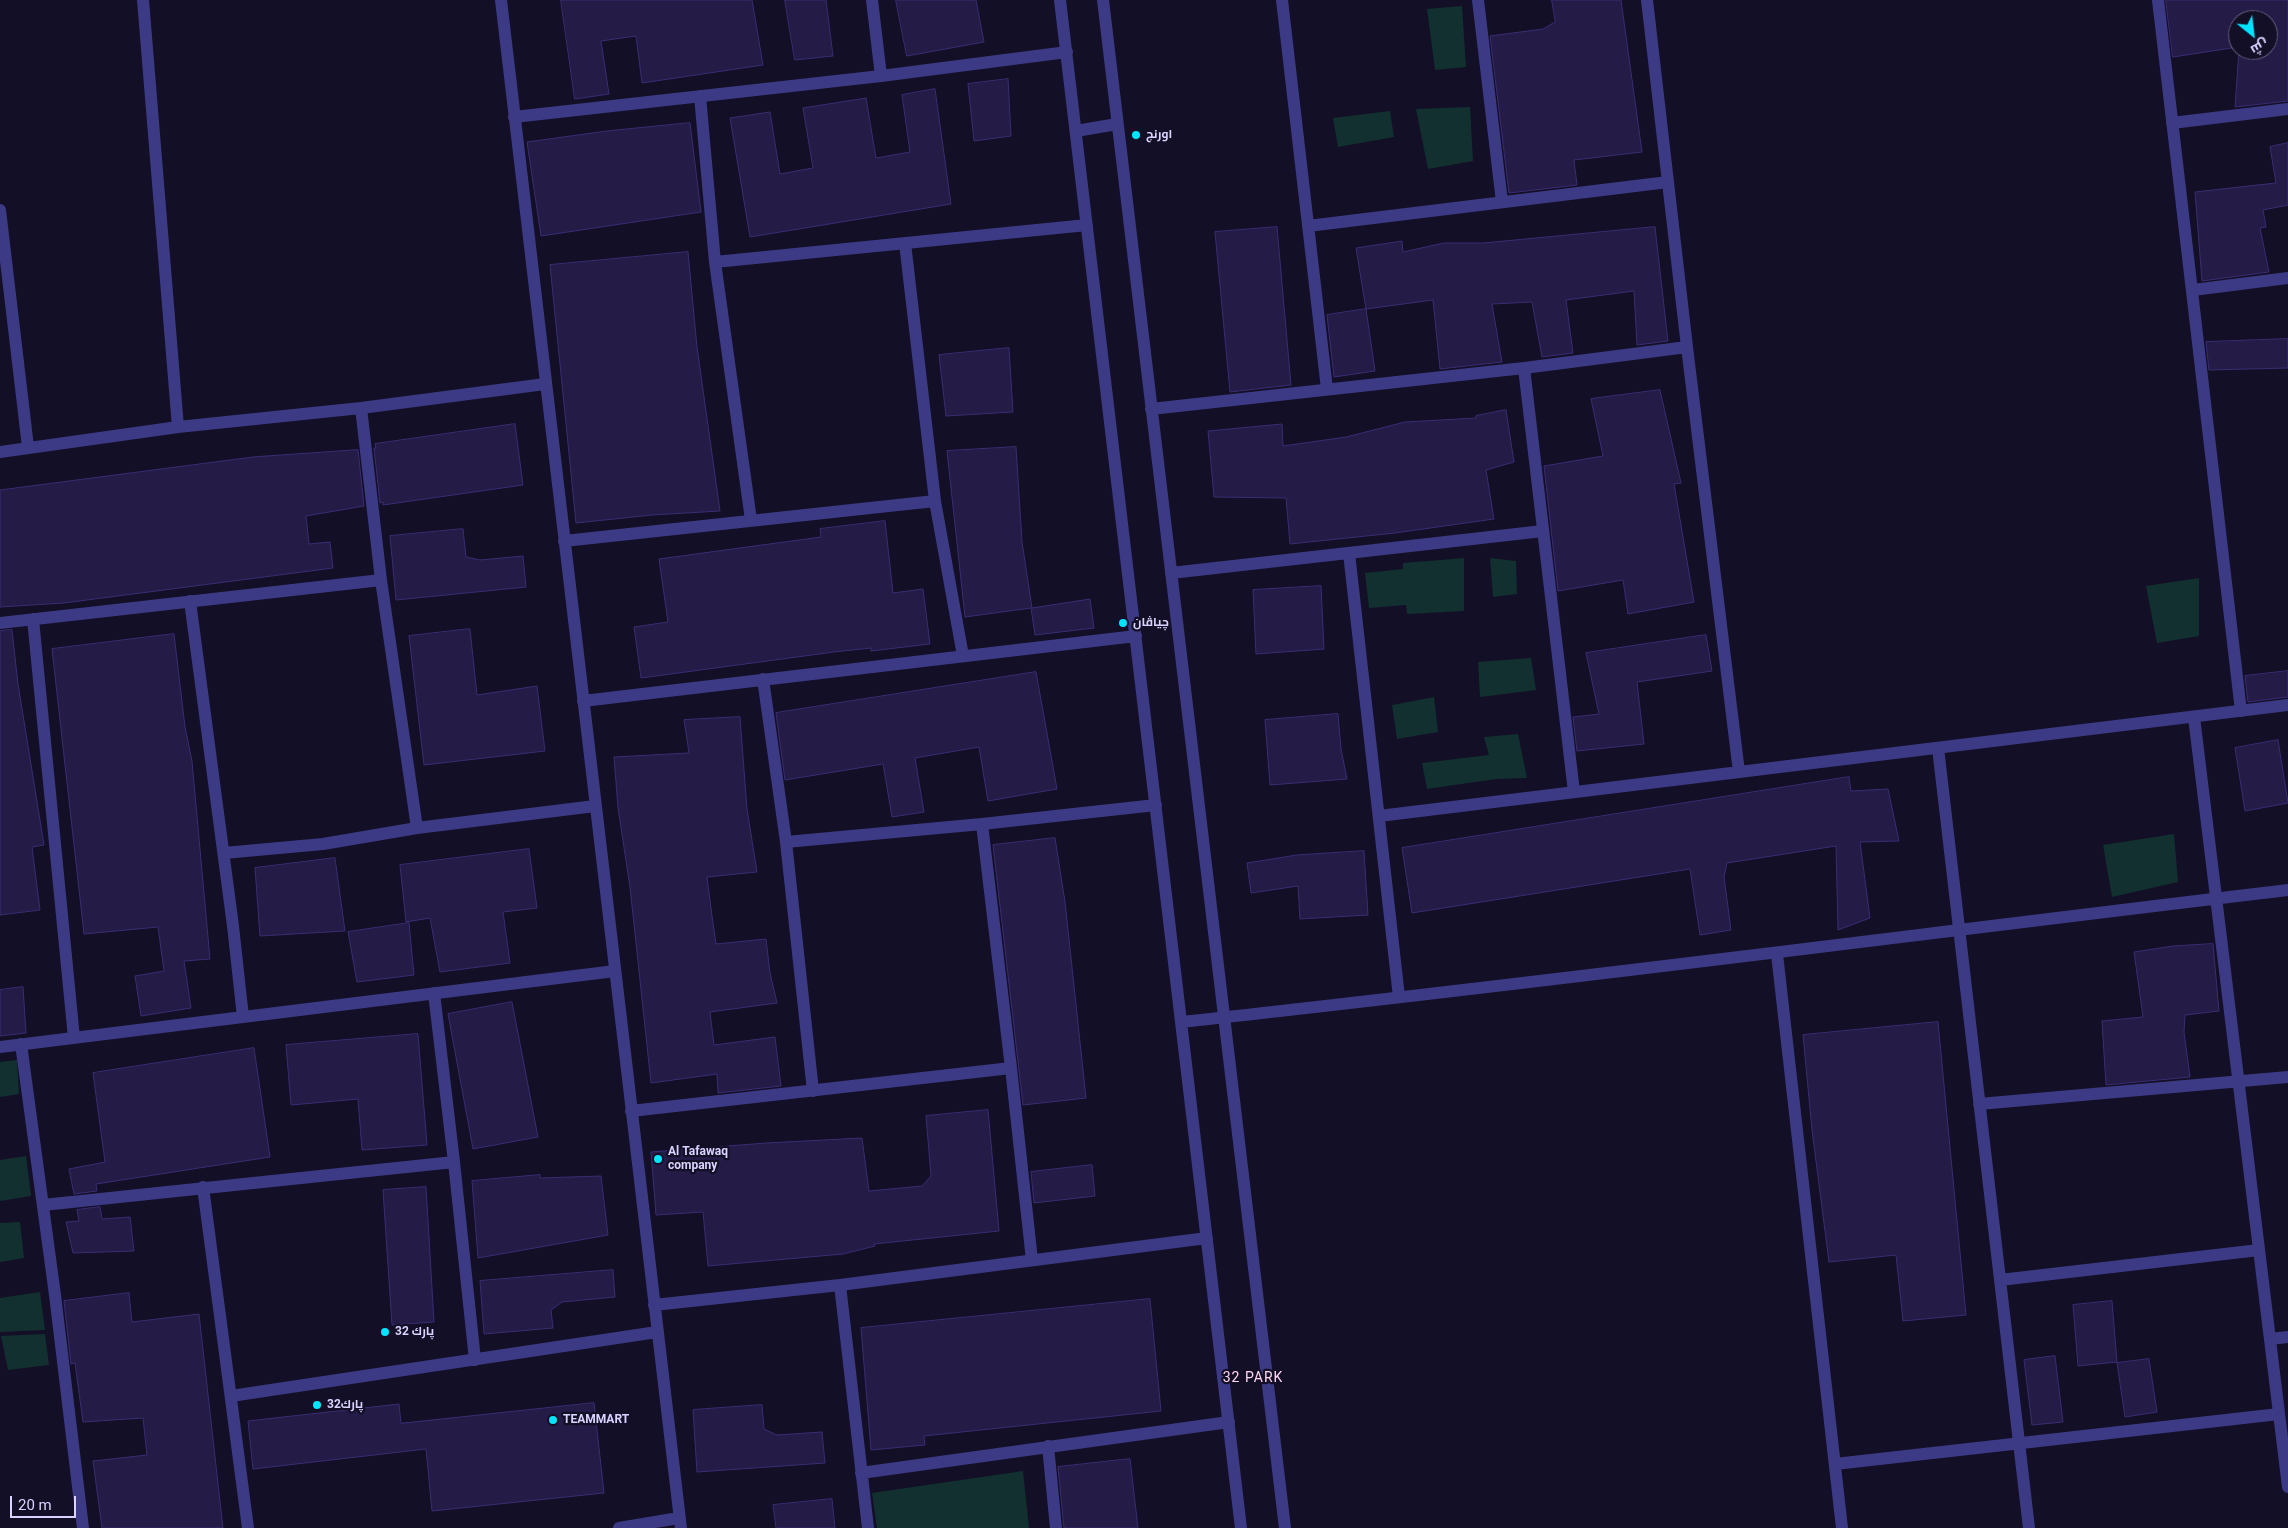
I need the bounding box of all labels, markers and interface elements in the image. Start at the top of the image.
north arrow [2228,10,2278,60]
text: ش [2248,36,2272,59]
place label: اورنج [1146,128,1172,142]
marker: اورنج [1130,129,1142,141]
place label: چياڤان [1133,616,1169,630]
marker: چياڤان [1117,617,1129,629]
place label: Al Tafawaq company [668,1145,728,1173]
marker: Al Tafawaq company [652,1153,664,1165]
place label: 32 پارك [395,1325,434,1339]
marker: 32 پارك [379,1326,391,1338]
district label: 32 PARK [1222,1370,1284,1386]
place label: 32پارك [327,1398,363,1412]
marker: 32پارك [311,1399,323,1411]
place label: TEAMMART [563,1413,629,1427]
marker: TEAMMART [547,1414,559,1426]
scale bar [12,1486,79,1518]
text: 20 m [18,1496,52,1514]

